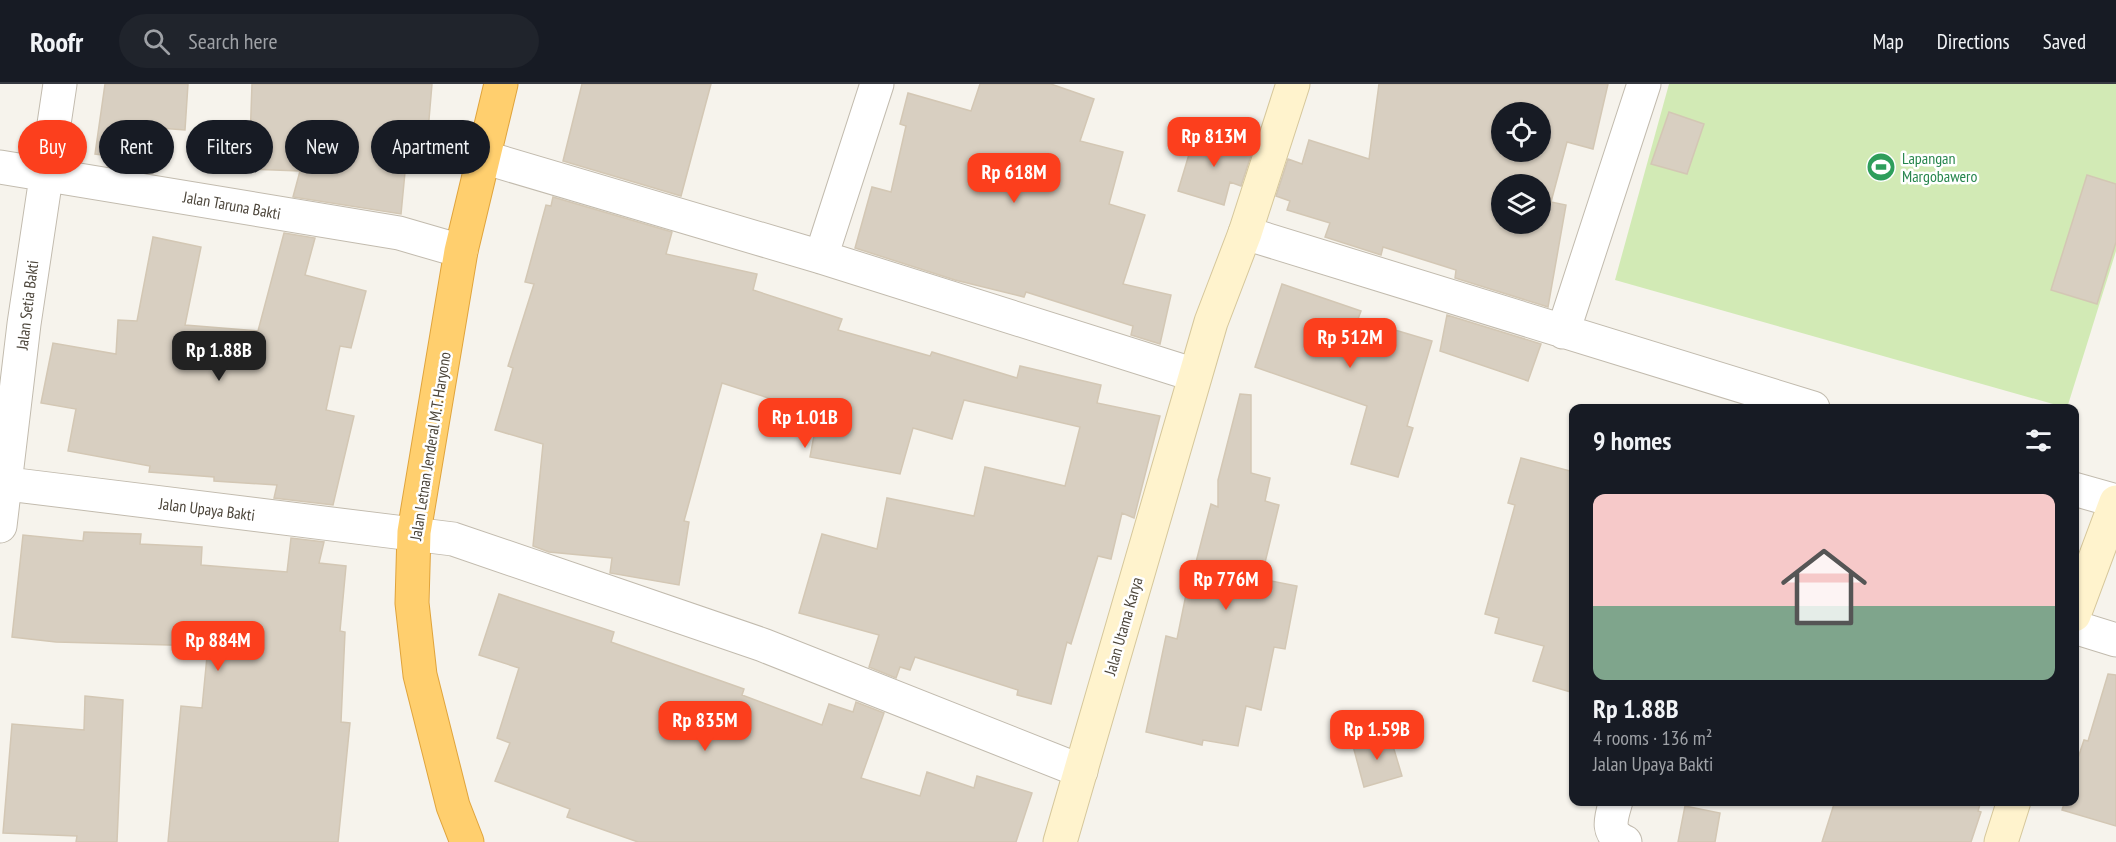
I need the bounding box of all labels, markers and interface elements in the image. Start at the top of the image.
search box [119,14,539,68]
text: Roofr [30,23,83,60]
icon: search [140,25,173,58]
text: Search here [188,27,278,55]
text: Map [1873,28,1904,55]
text: Directions [1937,28,2010,55]
text: Saved [2043,28,2086,55]
map controls [1491,102,1551,234]
button: locate [1491,102,1551,162]
pin: Rp 813M [1159,117,1269,168]
chip: Buy [18,120,87,174]
chip: Rent [99,120,174,174]
chip: Filters [186,120,273,174]
chip: New [285,120,359,174]
chip: Apartment [371,120,490,174]
text: Rp 813M [1181,123,1247,149]
place label: Lapangan Margobawero [1902,148,1977,186]
sports icon: Lapangan Margobawero [1865,151,1897,183]
pin: Rp 618M [959,153,1069,204]
text: Rp 618M [981,159,1047,185]
button: layers [1491,174,1551,234]
street label: Jalan Taruna Bakti [181,186,282,223]
street label: Jalan Setia Bakti [11,259,42,352]
pin: Rp 512M [1295,318,1405,369]
text: Rp 512M [1317,324,1383,350]
pin: Rp 1.88B [157,331,281,382]
text: Rp 1.88B [186,337,252,363]
street label: Jalan Letnan Jenderal M.T. Haryono [405,350,455,543]
pin: Rp 1.01B [743,398,867,449]
text: Rp 1.01B [772,404,838,430]
text: 9 homes [1593,424,1671,457]
icon: filters [2022,424,2055,457]
street label: Jalan Upaya Bakti [157,493,256,525]
icon: home [1770,533,1878,641]
pin: Rp 776M [1171,560,1281,611]
text: Rp 776M [1193,566,1259,592]
street label: Jalan Utama Karya [1099,575,1147,678]
pin: Rp 884M [163,621,273,672]
text: Rp 884M [185,627,251,653]
text: Rp 1.88B [1593,692,1679,725]
pin: Rp 835M [650,701,760,752]
text: Rp 835M [672,707,738,733]
pin: Rp 1.59B [1315,710,1439,761]
text: Rp 1.59B [1344,716,1410,742]
text: 4 rooms · 136 m² [1593,725,1712,751]
text: Jalan Upaya Bakti [1593,751,1713,777]

